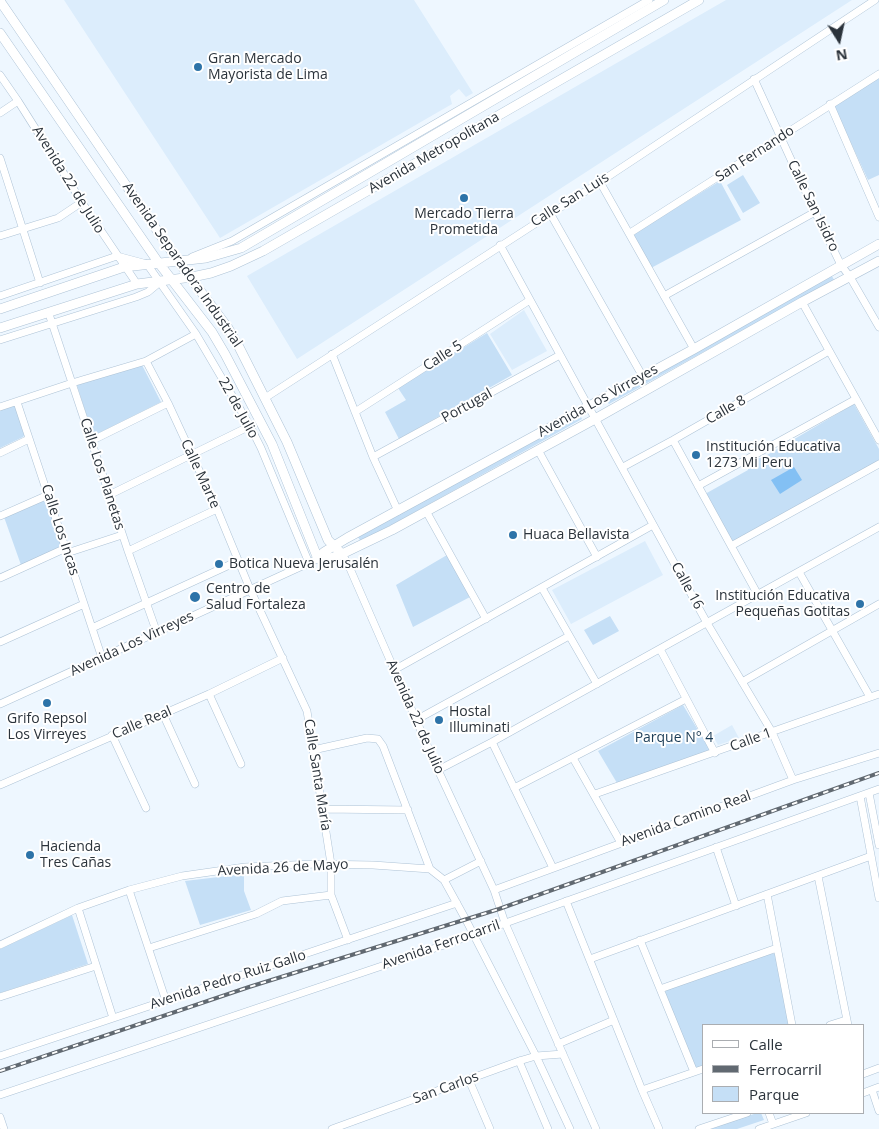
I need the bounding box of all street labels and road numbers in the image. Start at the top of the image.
street label: Avenida Metropolitana [365,109,503,197]
street label: San Fernando [713,122,797,186]
street label: Avenida 22 de Julio [28,123,108,237]
street label: Calle San Isidro [784,158,842,254]
street label: Calle San Luis [528,169,612,231]
street label: Avenida Separadora Industrial [119,179,245,351]
street label: Calle 5 [420,337,466,375]
street label: Avenida Los Virreyes [535,361,661,441]
street label: 22 de Julio [214,374,262,442]
street label: Portugal [439,385,495,427]
street label: Calle 8 [703,392,749,428]
street label: Calle Los Planetas [76,416,128,532]
street label: Calle Marte [177,437,223,511]
street label: Calle Los Incas [37,482,83,578]
street label: Calle 16 [667,560,707,612]
street label: Avenida Los Virreyes [67,608,197,680]
street label: Avenida 22 de Julio [382,657,448,777]
street label: Calle Real [110,703,174,743]
street label: Calle Santa María [300,718,334,832]
street label: Calle 1 [728,725,774,755]
street label: Avenida Camino Real [619,788,753,850]
street label: Avenida 26 de Mayo [217,856,349,880]
street label: Avenida Ferrocarril [380,917,502,973]
street label: Avenida Pedro Ruiz Gallo [148,947,308,1013]
street label: San Carlos [411,1068,481,1108]

